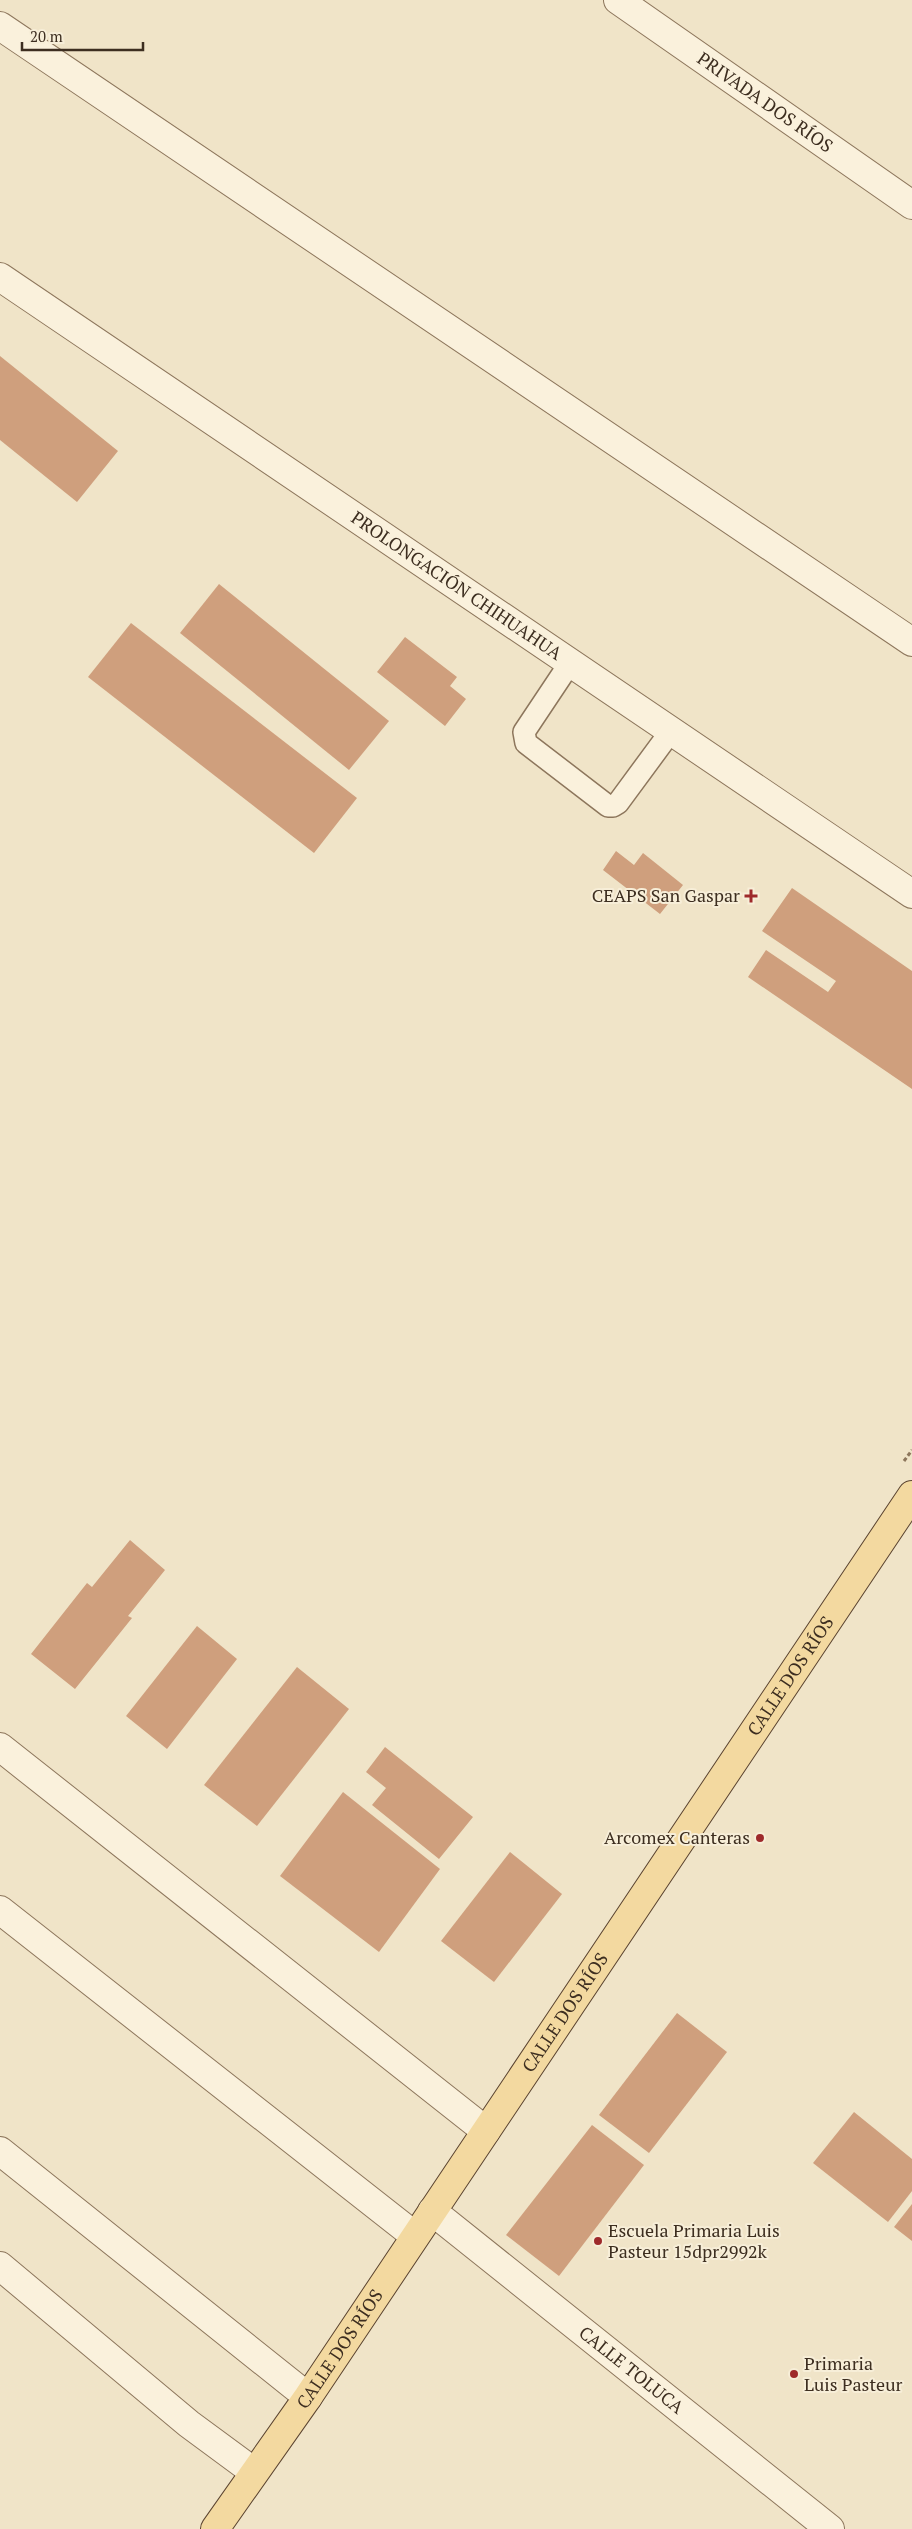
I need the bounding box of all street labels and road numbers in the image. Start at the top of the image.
street label: PRIVADA DOS RÍOS [693,46,838,157]
street label: PROLONGACIÓN CHIHUAHUA [347,505,568,665]
street label: CALLE DOS RÍOS [741,1611,839,1740]
street label: CALLE DOS RÍOS [516,1948,613,2077]
street label: CALLE DOS RÍOS [290,2284,388,2413]
street label: CALLE TOLUCA [574,2320,690,2419]

